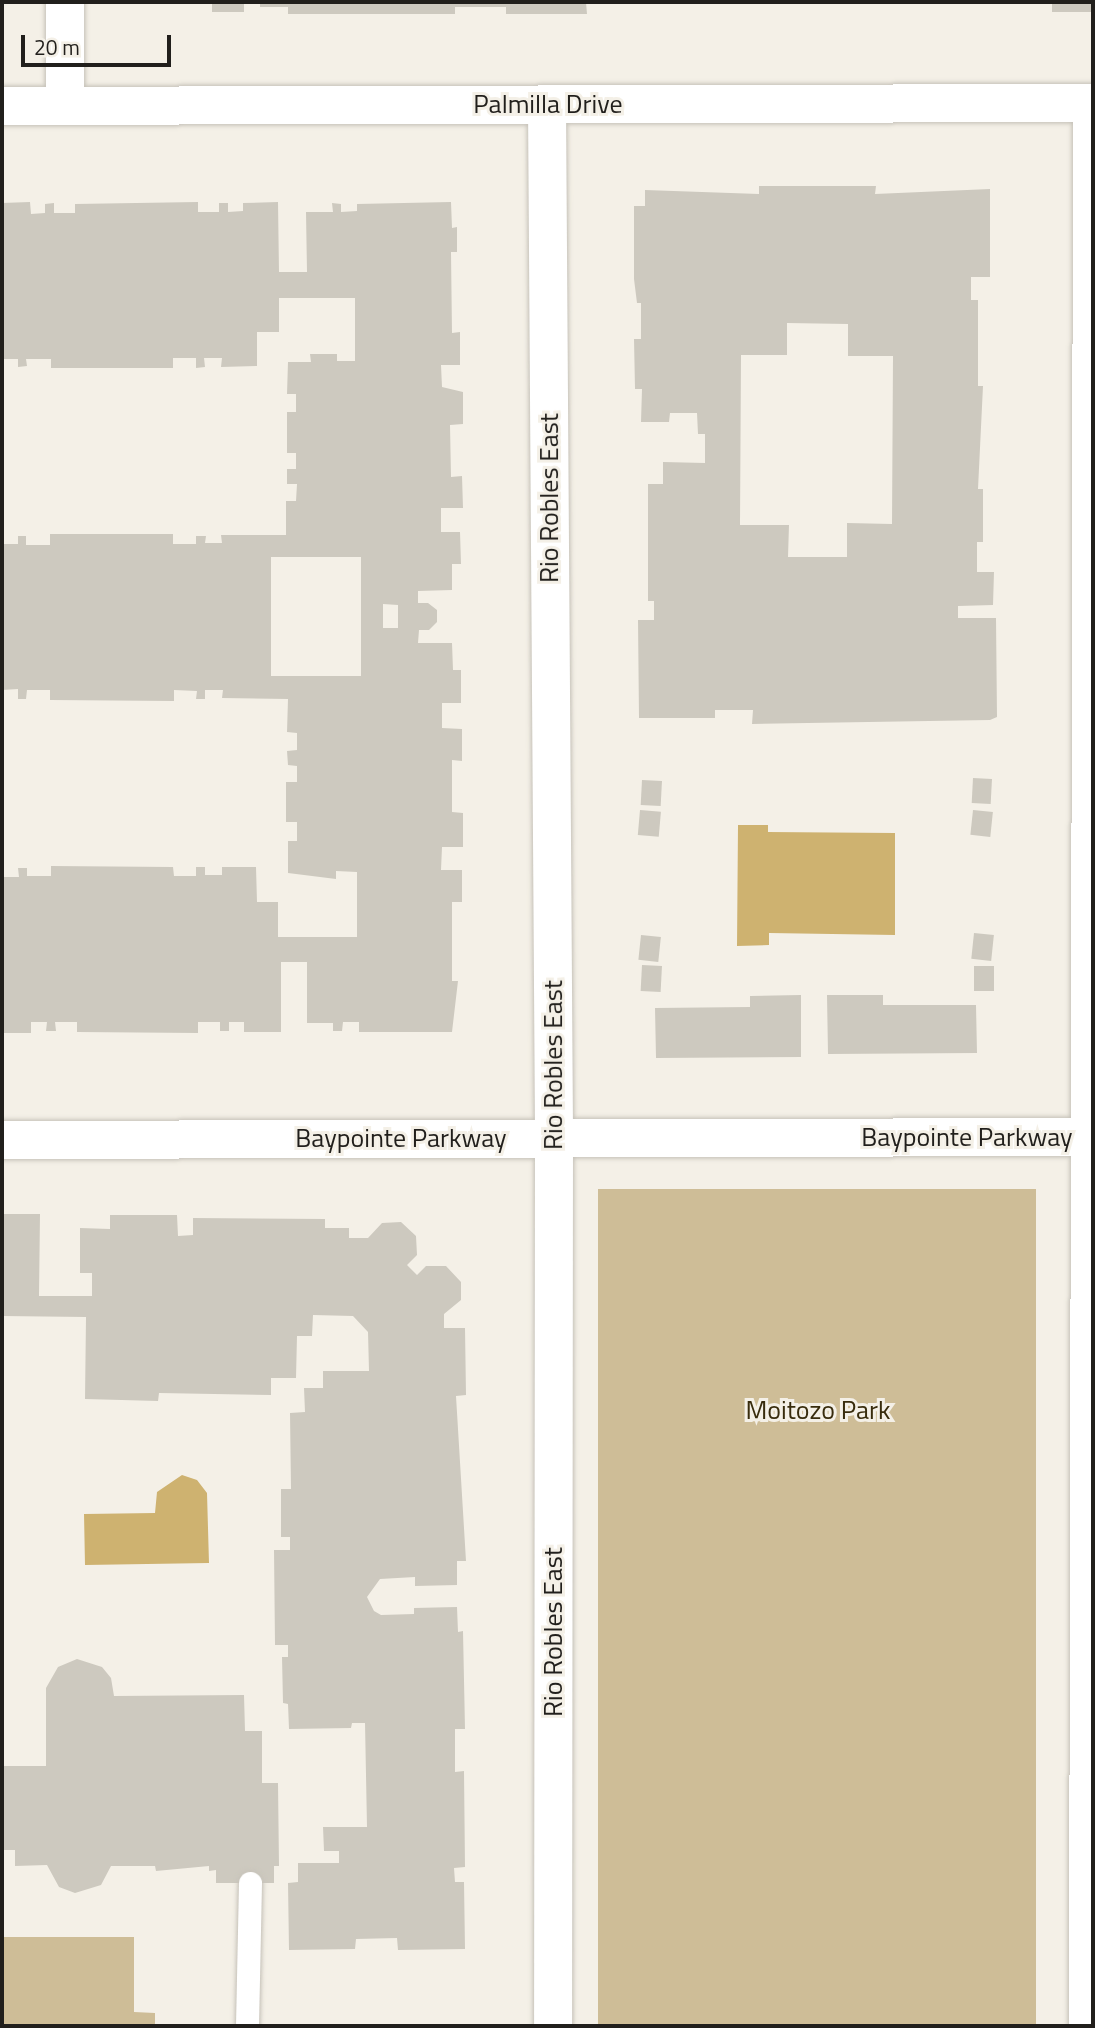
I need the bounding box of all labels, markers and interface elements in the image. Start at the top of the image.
scale bar [24,21,175,65]
text: 20 m [34,31,80,63]
street label: Palmilla Drive [473,88,623,120]
street label: Rio Robles East [533,413,565,583]
street label: Rio Robles East [537,980,569,1150]
street label: Baypointe Parkway [861,1121,1073,1153]
street label: Baypointe Parkway [295,1122,507,1154]
park label: Moitozo Park [746,1394,890,1426]
street label: Rio Robles East [537,1547,569,1717]

